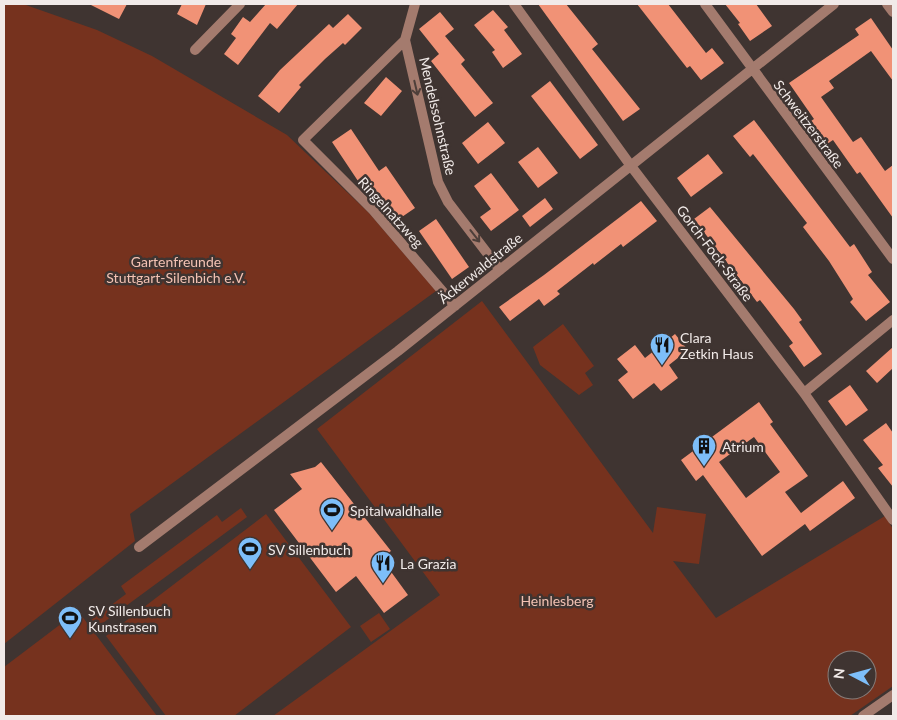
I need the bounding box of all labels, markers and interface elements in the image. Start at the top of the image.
street label: Mendelssohnstraße [416,55,460,177]
street label: Schweitzerstraße [770,77,848,171]
one-way arrow [412,79,421,95]
street label: Ringelnatzweg [355,173,427,251]
street label: Gorch-Fock-Straße [673,201,757,305]
street label: Äckerwaldstraße [435,229,525,307]
one-way arrow [469,229,480,242]
park label: Gartenfreunde Stuttgart-Silenbich e.V. [106,253,246,286]
place label: Clara Zetkin Haus [680,329,754,362]
restaurant icon: Clara Zetkin Haus [649,332,675,366]
building icon: Atrium [691,433,717,467]
place label: Atrium [722,438,764,455]
sports icon: Spitalwaldhalle [319,497,345,531]
place label: Spitalwaldhalle [350,502,442,519]
sports icon: SV Sillenbuch [237,536,263,570]
place label: SV Sillenbuch [268,541,351,558]
restaurant icon: La Grazia [370,550,396,584]
place label: La Grazia [400,555,456,572]
park label: Heinlesberg [520,592,594,609]
place label: SV Sillenbuch Kunstrasen [88,602,171,635]
sports icon: SV Sillenbuch Kunstrasen [57,605,83,639]
north arrow [827,650,877,700]
text: N [830,667,848,680]

